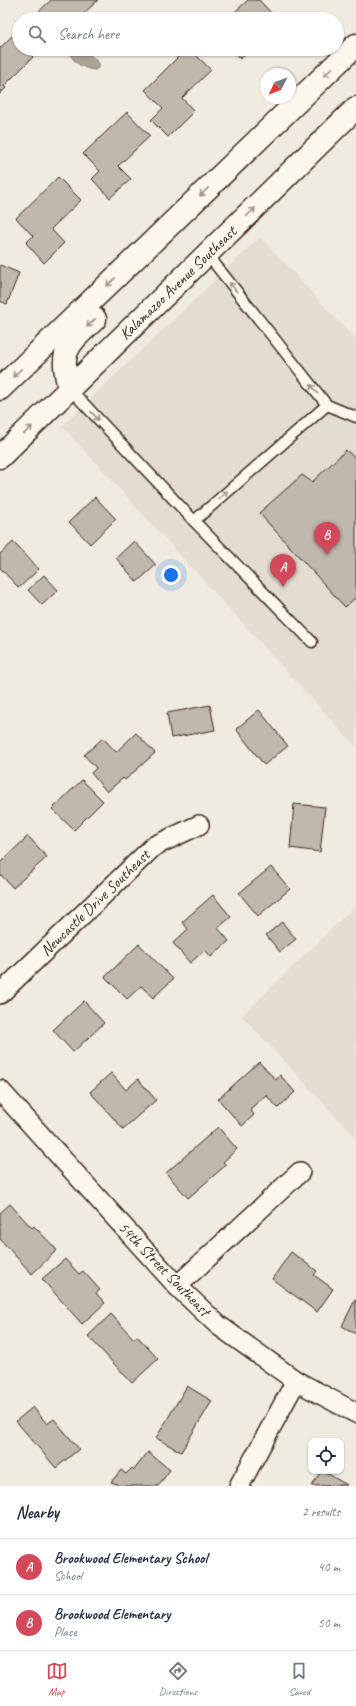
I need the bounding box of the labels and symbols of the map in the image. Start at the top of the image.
one-way arrow [323,67,333,77]
north arrow [260,68,296,104]
one-way arrow [199,187,209,197]
one-way arrow [246,207,256,216]
street label: Kalamazoo Avenue Southeast [115,221,242,344]
one-way arrow [106,278,116,287]
one-way arrow [229,282,238,293]
one-way arrow [86,318,96,327]
one-way arrow [12,368,22,377]
one-way arrow [310,384,319,394]
one-way arrow [90,411,100,421]
one-way arrow [23,425,33,435]
one-way arrow [218,491,228,500]
pin: B [314,522,340,555]
pin: A [270,554,296,587]
your location [161,565,181,585]
street label: Newcastle Drive Southeast [36,844,155,960]
street label: 54th Street Southeast [114,1218,216,1322]

